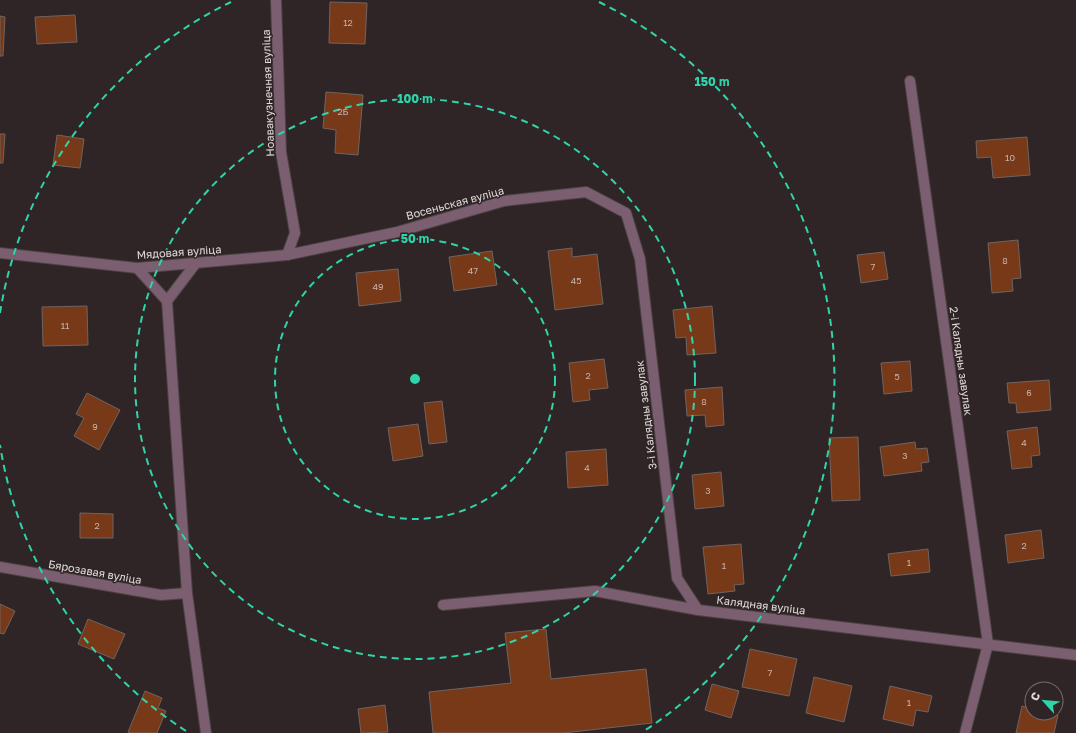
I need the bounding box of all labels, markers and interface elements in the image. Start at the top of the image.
house number: 12 [343,17,353,28]
street label: Ноавакузнечная вуліца [259,29,276,157]
text: 150 m [695,74,729,89]
text: 100 m [397,91,433,106]
house number: 2Б [337,106,349,117]
house number: 10 [1005,152,1015,163]
street label: Восеньская вуліца [404,183,505,222]
text: 50 m [401,231,429,246]
street label: Мядовая вуліца [136,242,222,261]
house number: 8 [1002,255,1008,266]
house number: 7 [871,261,876,272]
house number: 47 [468,265,478,276]
house number: 45 [571,275,581,286]
house number: 49 [373,281,383,292]
street label: 2-і Калядны завулак [947,306,976,417]
house number: 11 [61,320,70,331]
street label: 3-і Калядны завулак [632,359,659,470]
house number: 2 [585,370,591,381]
house number: 5 [894,371,900,382]
centre of rings [408,372,422,386]
house number: 6 [1026,387,1032,398]
house number: 8 [701,396,707,407]
house number: 9 [92,421,98,432]
house number: 4 [1021,437,1027,448]
house number: 3 [902,450,908,461]
house number: 4 [584,462,590,473]
house number: 3 [705,485,711,496]
house number: 2 [94,520,100,531]
house number: 2 [1021,540,1027,551]
street label: Бярозавая вуліца [47,557,143,586]
house number: 1 [907,557,912,568]
house number: 1 [722,560,727,571]
street label: Калядная вуліца [716,593,806,616]
house number: 7 [768,667,773,678]
north arrow [1024,681,1064,721]
text: С [1027,690,1042,703]
house number: 1 [907,697,912,708]

